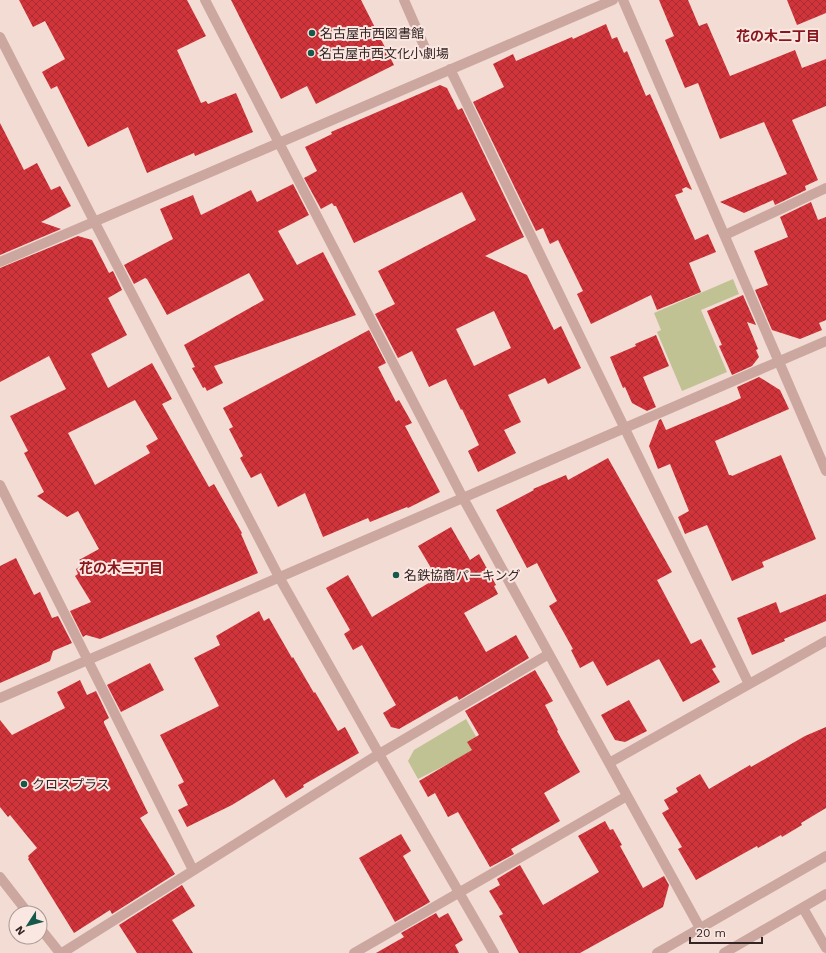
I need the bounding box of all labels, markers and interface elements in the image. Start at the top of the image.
place label: 名古屋市西図書館 [320,26,424,41]
marker: 名古屋市西図書館 [307,28,317,38]
district label: 花の木二丁目 [736,28,820,44]
place label: 名古屋市西文化小劇場 [319,46,449,61]
marker: 名古屋市西文化小劇場 [306,48,316,58]
district label: 花の木三丁目 [79,560,163,576]
place label: 名鉄協商パーキング [404,568,521,583]
marker: 名鉄協商パーキング [391,570,401,580]
place label: クロスプラス [32,777,110,792]
marker: クロスプラス [19,779,29,789]
north arrow [8,905,48,945]
scale bar [690,919,762,945]
text: N [13,923,28,938]
text: 20 m [696,926,726,940]

